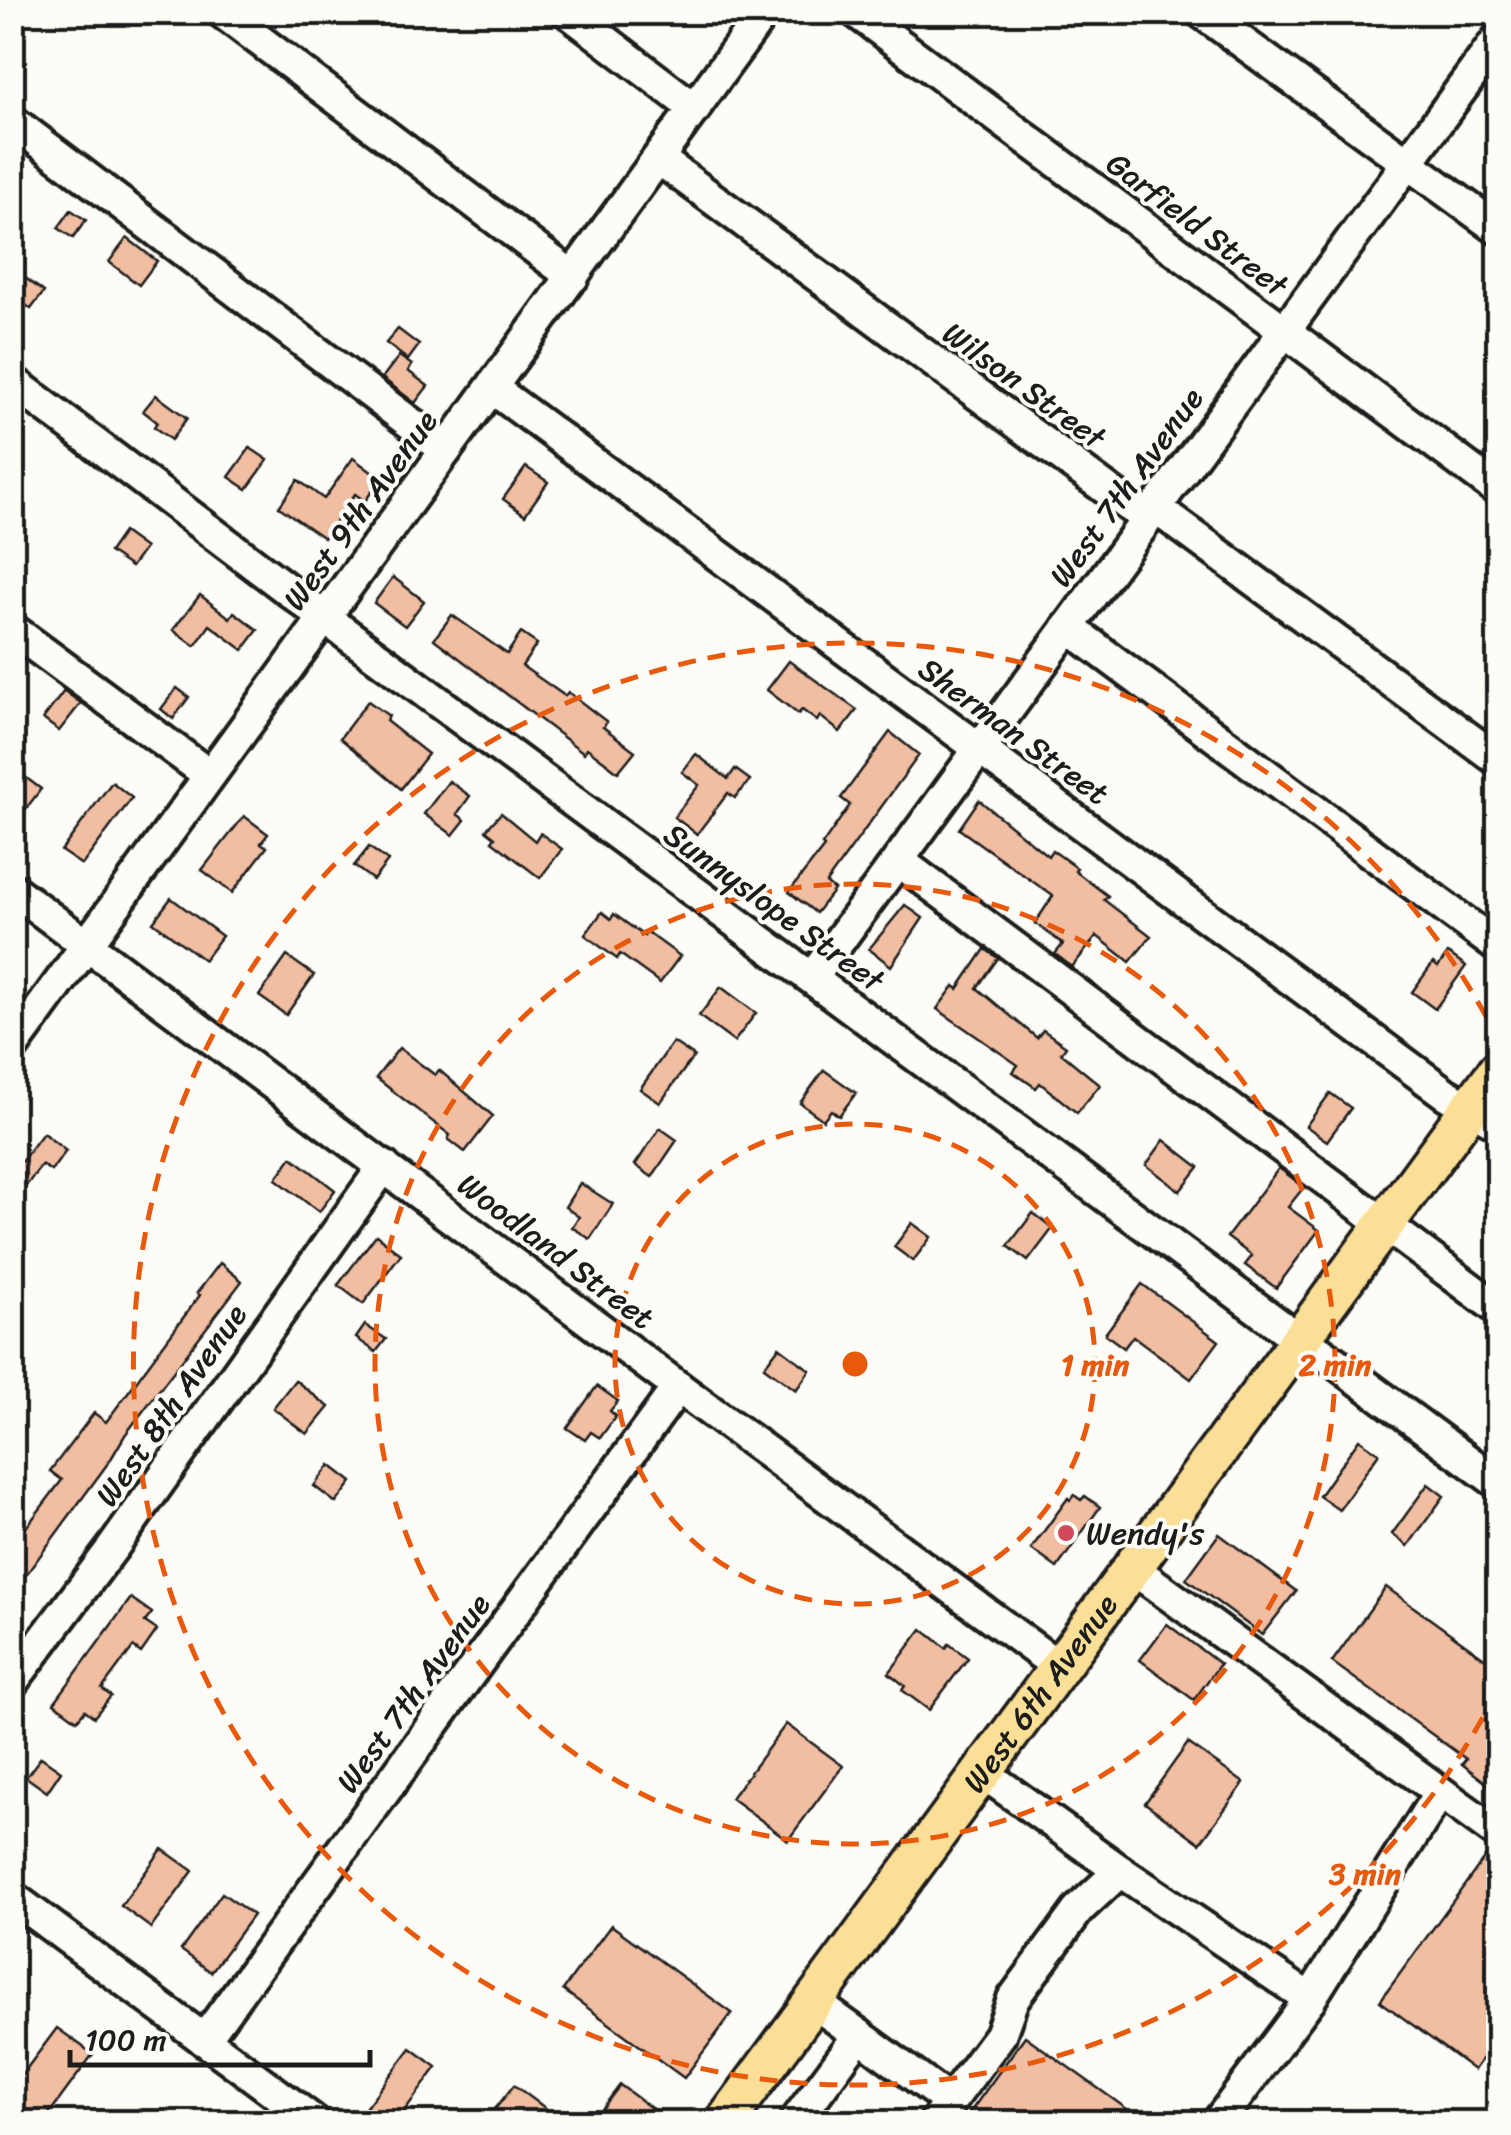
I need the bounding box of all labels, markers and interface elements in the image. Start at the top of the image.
street label: Garfield Street [1093,136,1301,313]
street label: Wilson Street [930,306,1119,465]
street label: West 7th Avenue [1034,375,1219,600]
street label: West 9th Avenue [267,397,453,623]
street label: Sherman Street [906,642,1122,821]
street label: Sunnyslope Street [651,807,897,1008]
street label: Woodland Street [444,1158,667,1345]
street label: West 8th Avenue [80,1292,263,1519]
text: 1 min [1061,1338,1130,1392]
text: 2 min [1299,1338,1372,1392]
centre of rings [837,1346,873,1382]
place label: Wendy's [1086,1505,1205,1562]
marker: Wendy's [1055,1522,1077,1544]
street label: West 7th Avenue [321,1581,506,1806]
street label: West 6th Avenue [947,1581,1133,1806]
text: 3 min [1328,1847,1402,1901]
scale bar [70,2005,370,2067]
text: 100 m [85,2013,167,2067]

